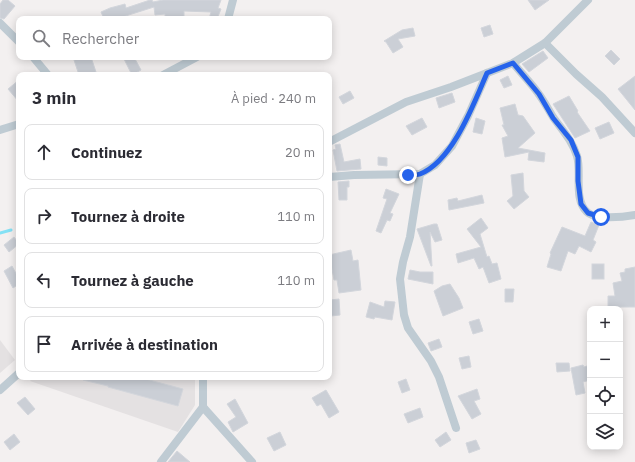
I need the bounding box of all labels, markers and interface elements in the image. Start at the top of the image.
search box [16,16,332,60]
icon: search [30,27,52,49]
text: Rechercher [62,29,139,48]
text: 3 min [32,87,76,109]
text: À pied · 240 m [231,90,316,107]
icon: ahead [33,141,55,163]
text: Continuez [71,143,142,162]
text: 20 m [285,144,315,161]
route end [399,166,417,184]
icon: right [33,205,55,227]
text: Tournez à droite [71,207,185,226]
text: 110 m [277,208,315,225]
route start [592,208,610,226]
icon: left [33,269,55,291]
text: Tournez à gauche [71,271,194,290]
text: 110 m [277,272,315,289]
map controls [587,306,623,450]
button: + [587,306,623,342]
icon: arrive [33,333,55,355]
text: Arrivée à destination [71,335,218,354]
button: − [587,342,623,378]
button: locate [587,378,623,414]
button: layers [587,414,623,450]

